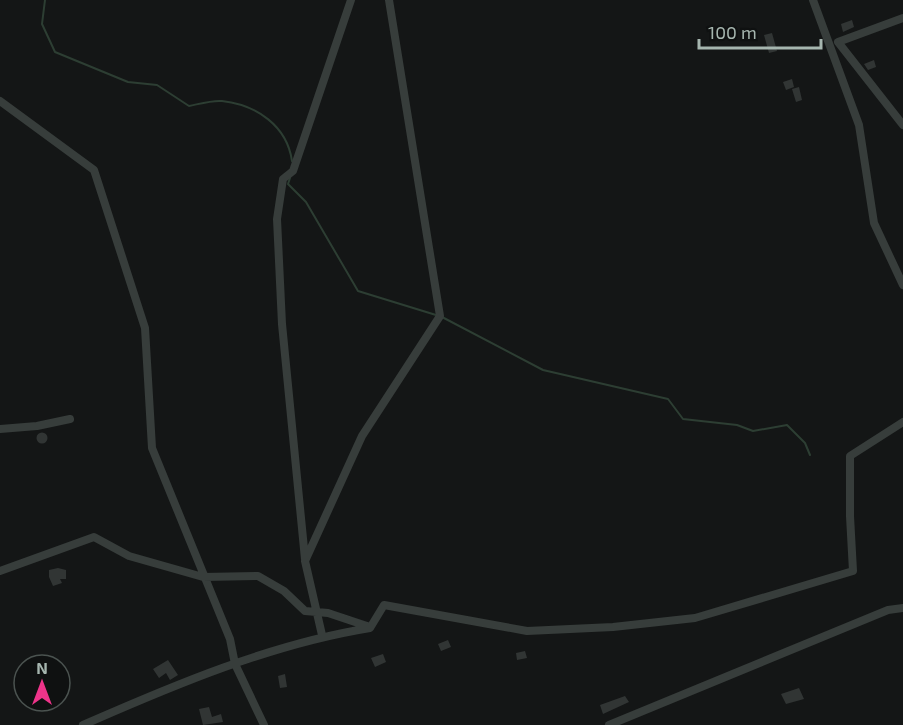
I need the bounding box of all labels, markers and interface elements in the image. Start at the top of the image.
scale bar [699,12,820,50]
text: 100 m [708,21,757,43]
north arrow [12,653,72,713]
text: N [36,658,48,677]

